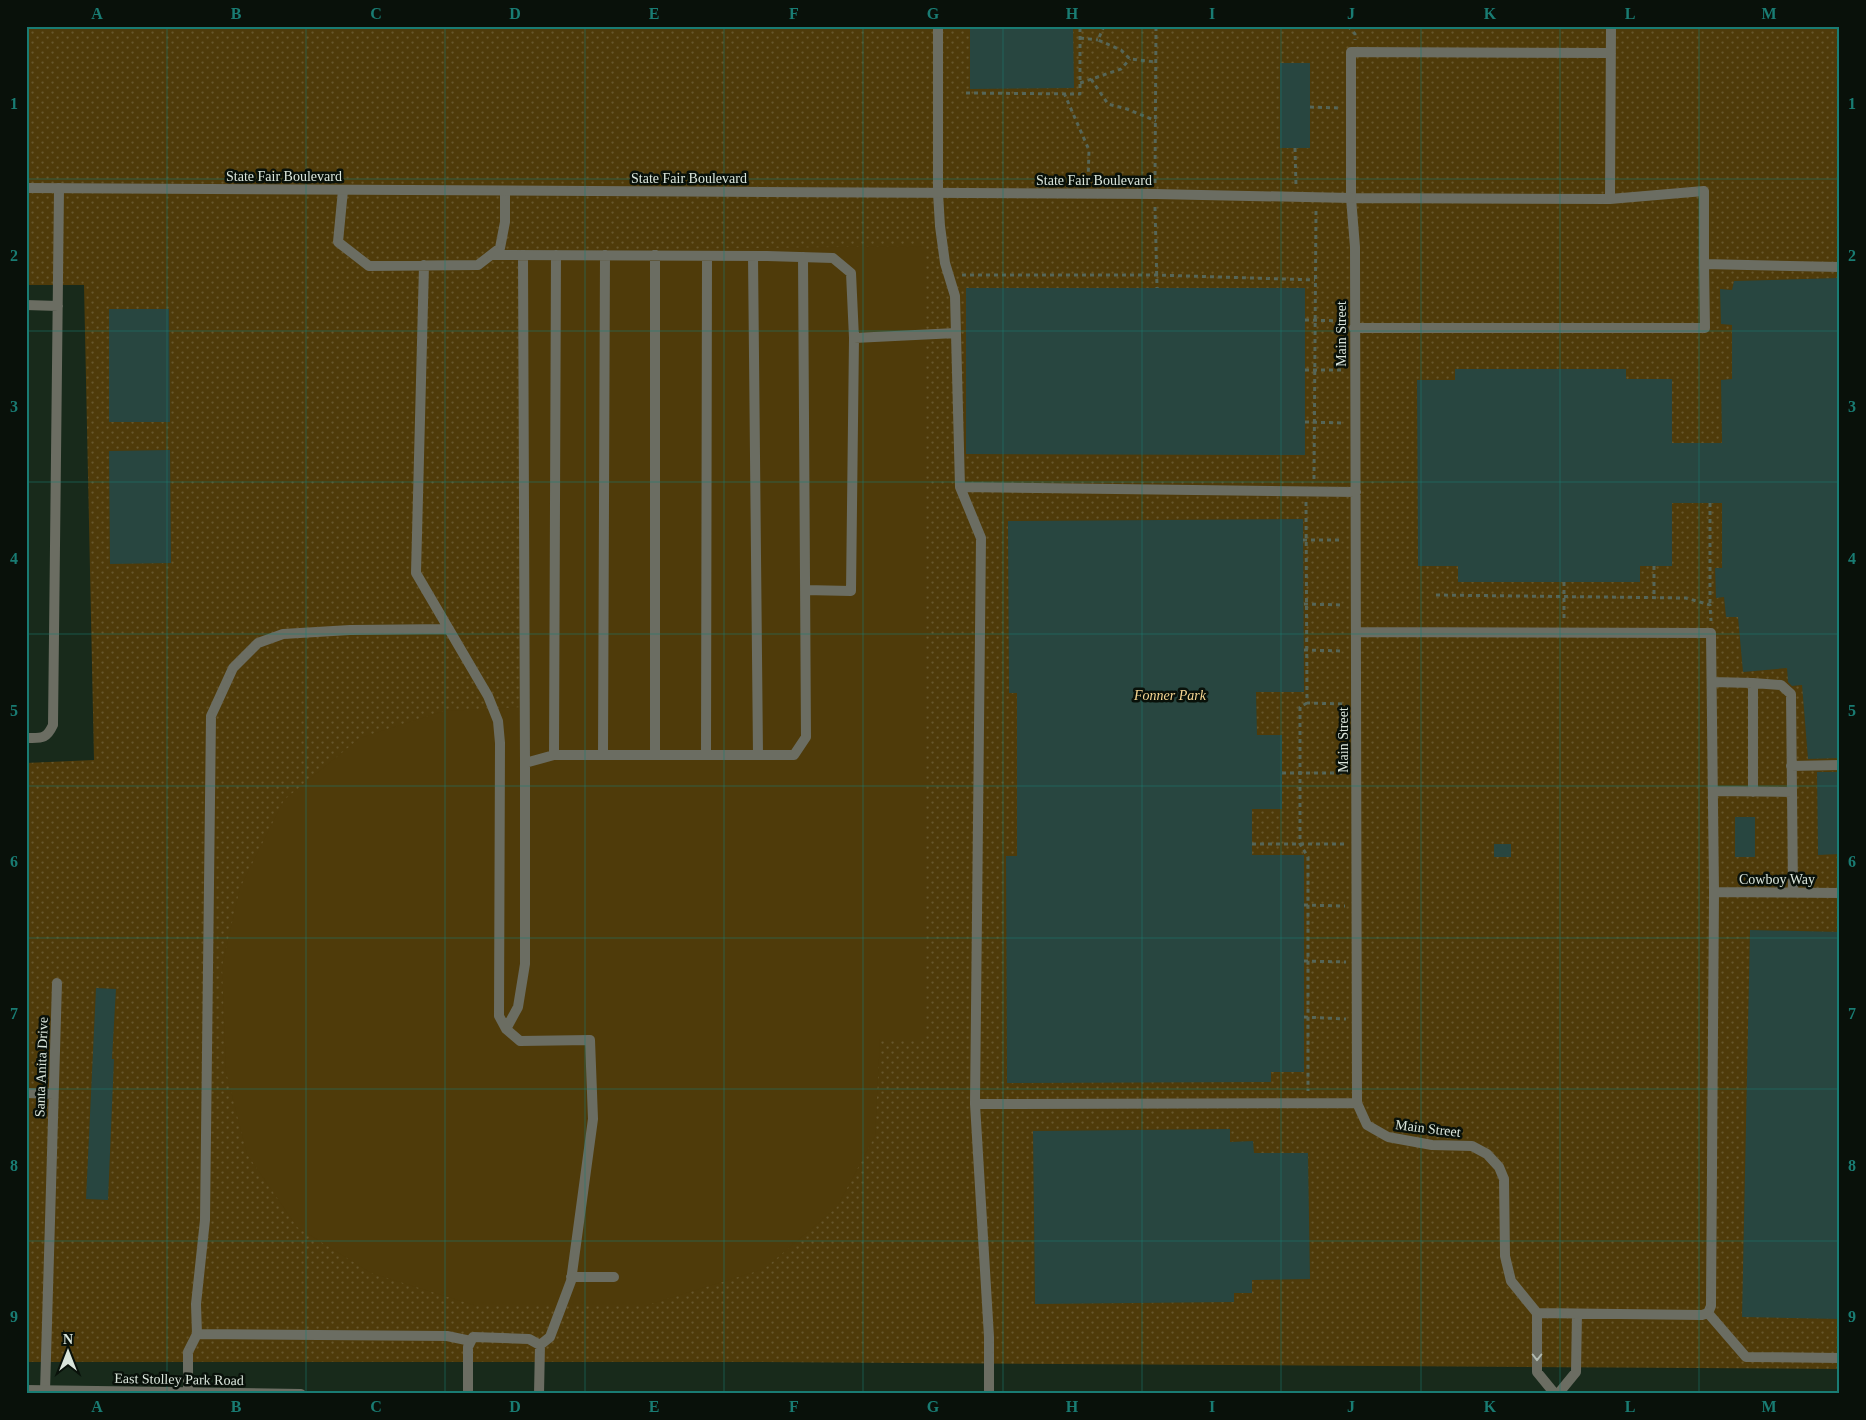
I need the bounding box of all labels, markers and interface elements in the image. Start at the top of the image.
text: A [91,5,103,22]
text: B [231,5,242,22]
text: C [370,5,382,22]
text: D [509,5,521,22]
text: E [649,5,659,22]
text: F [789,5,799,22]
text: G [927,5,940,22]
text: H [1066,5,1079,22]
text: I [1209,5,1215,22]
text: J [1347,5,1355,22]
text: K [1484,5,1497,22]
text: L [1625,5,1635,22]
text: M [1761,5,1777,22]
text: 1 [10,95,18,112]
text: 1 [1848,95,1856,112]
street label: State Fair Boulevard [226,169,342,184]
street label: State Fair Boulevard [631,171,747,186]
street label: State Fair Boulevard [1036,173,1152,188]
text: 2 [10,247,18,264]
text: 2 [1848,247,1856,264]
street label: Main Street [1334,301,1349,367]
text: 3 [10,398,18,415]
text: 3 [1848,398,1856,415]
text: 4 [10,550,18,567]
text: 4 [1848,550,1856,567]
park label: Fonner Park [1133,688,1207,703]
text: 5 [10,702,18,719]
text: 5 [1848,702,1856,719]
street label: Main Street [1336,707,1351,773]
text: 6 [10,853,18,870]
text: 6 [1848,853,1856,870]
street label: Cowboy Way [1739,872,1815,887]
text: 7 [10,1005,18,1022]
text: 7 [1848,1005,1856,1022]
street label: Santa Anita Drive [32,1017,51,1117]
street label: Main Street [1394,1117,1462,1140]
text: 8 [10,1157,18,1174]
text: 8 [1848,1157,1856,1174]
text: 9 [10,1308,18,1325]
text: 9 [1848,1308,1856,1325]
north arrow [42,1328,92,1378]
text: N [63,1332,73,1347]
one-way arrow [1532,1354,1542,1361]
street label: East Stolley Park Road [114,1371,244,1388]
text: A [91,1398,103,1415]
text: B [231,1398,242,1415]
text: C [370,1398,382,1415]
text: D [509,1398,521,1415]
text: E [649,1398,659,1415]
text: F [789,1398,799,1415]
text: G [927,1398,940,1415]
text: H [1066,1398,1079,1415]
text: I [1209,1398,1215,1415]
text: J [1347,1398,1355,1415]
text: K [1484,1398,1497,1415]
text: L [1625,1398,1635,1415]
text: M [1761,1398,1777,1415]

